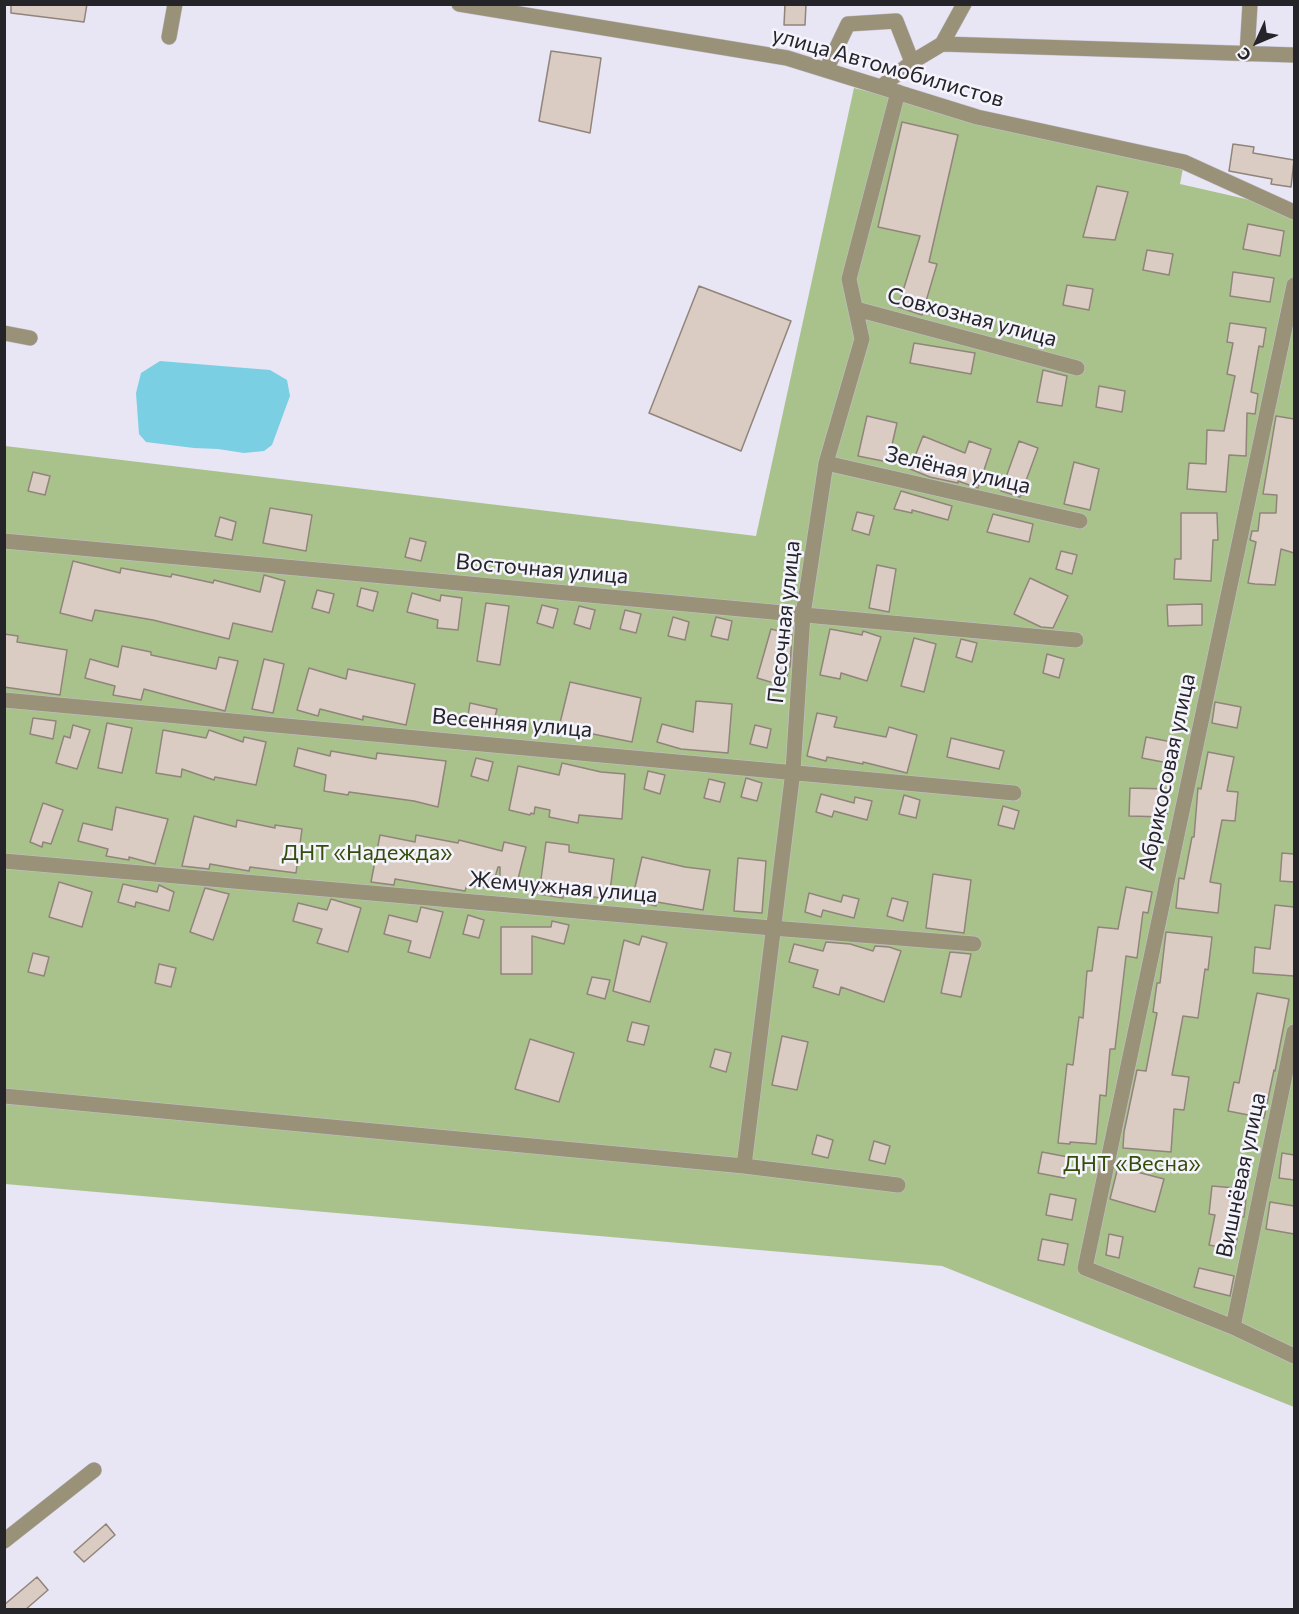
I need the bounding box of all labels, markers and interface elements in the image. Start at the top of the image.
north arrow [1227,12,1287,72]
street label: улица Автомобилистов [769,21,1007,113]
text: С [1233,44,1254,65]
street label: Совхозная улица [884,282,1060,352]
street label: Зелёная улица [883,440,1033,500]
street label: Песочная улица [762,539,806,705]
street label: Восточная улица [455,548,629,590]
street label: Абрикосовая улица [1133,671,1201,873]
street label: Весенняя улица [431,703,593,743]
park label: ДНТ «Надежда» [281,840,453,866]
street label: Жемчужная улица [467,866,659,908]
street label: Вишнёвая улица [1211,1090,1271,1260]
park label: ДНТ «Весна» [1063,1151,1201,1177]

